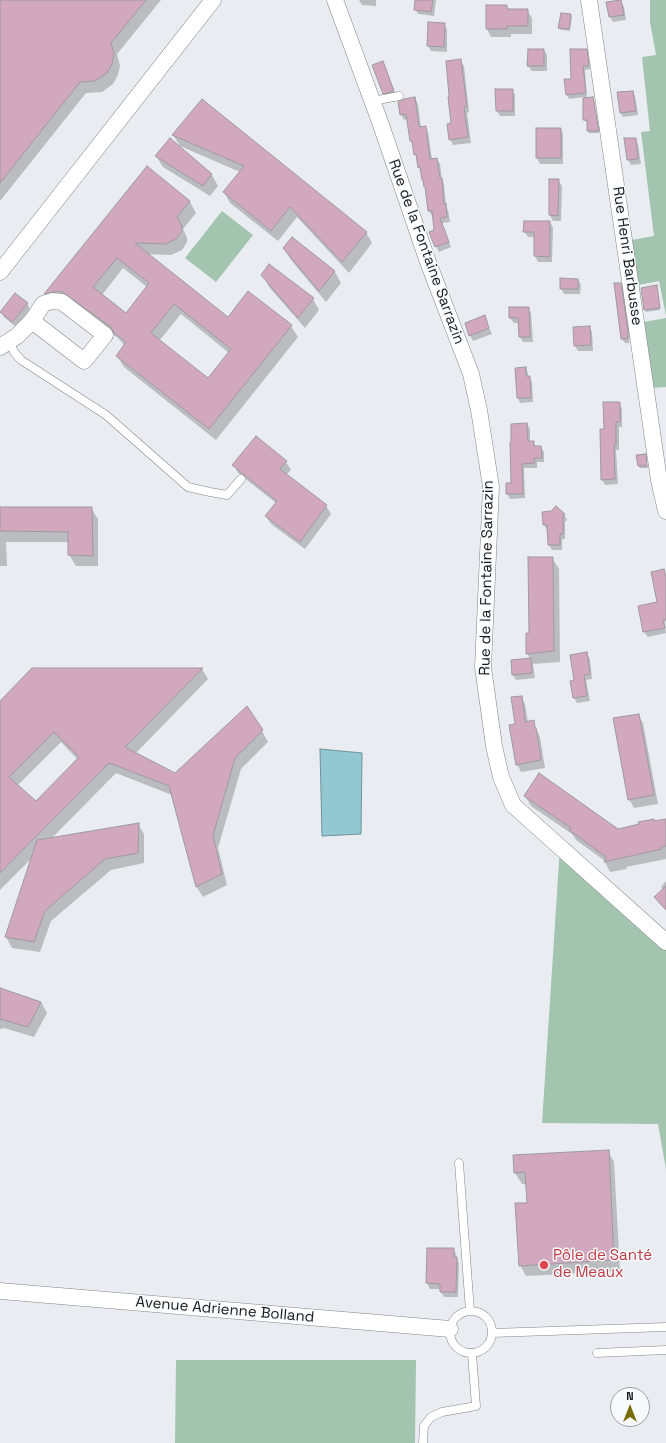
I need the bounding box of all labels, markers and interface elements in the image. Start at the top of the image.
street label: Rue de la Fontaine Sarrazin [384,157,468,347]
street label: Rue Henri Barbusse [608,185,646,327]
street label: Rue de la Fontaine Sarrazin [476,480,498,676]
place label: Pôle de Santé de Meaux [553,1247,652,1282]
marker: Pôle de Santé de Meaux [538,1259,550,1271]
street label: Avenue Adrienne Bolland [135,1293,315,1327]
north arrow [610,1387,650,1427]
text: N [626,1389,634,1403]

